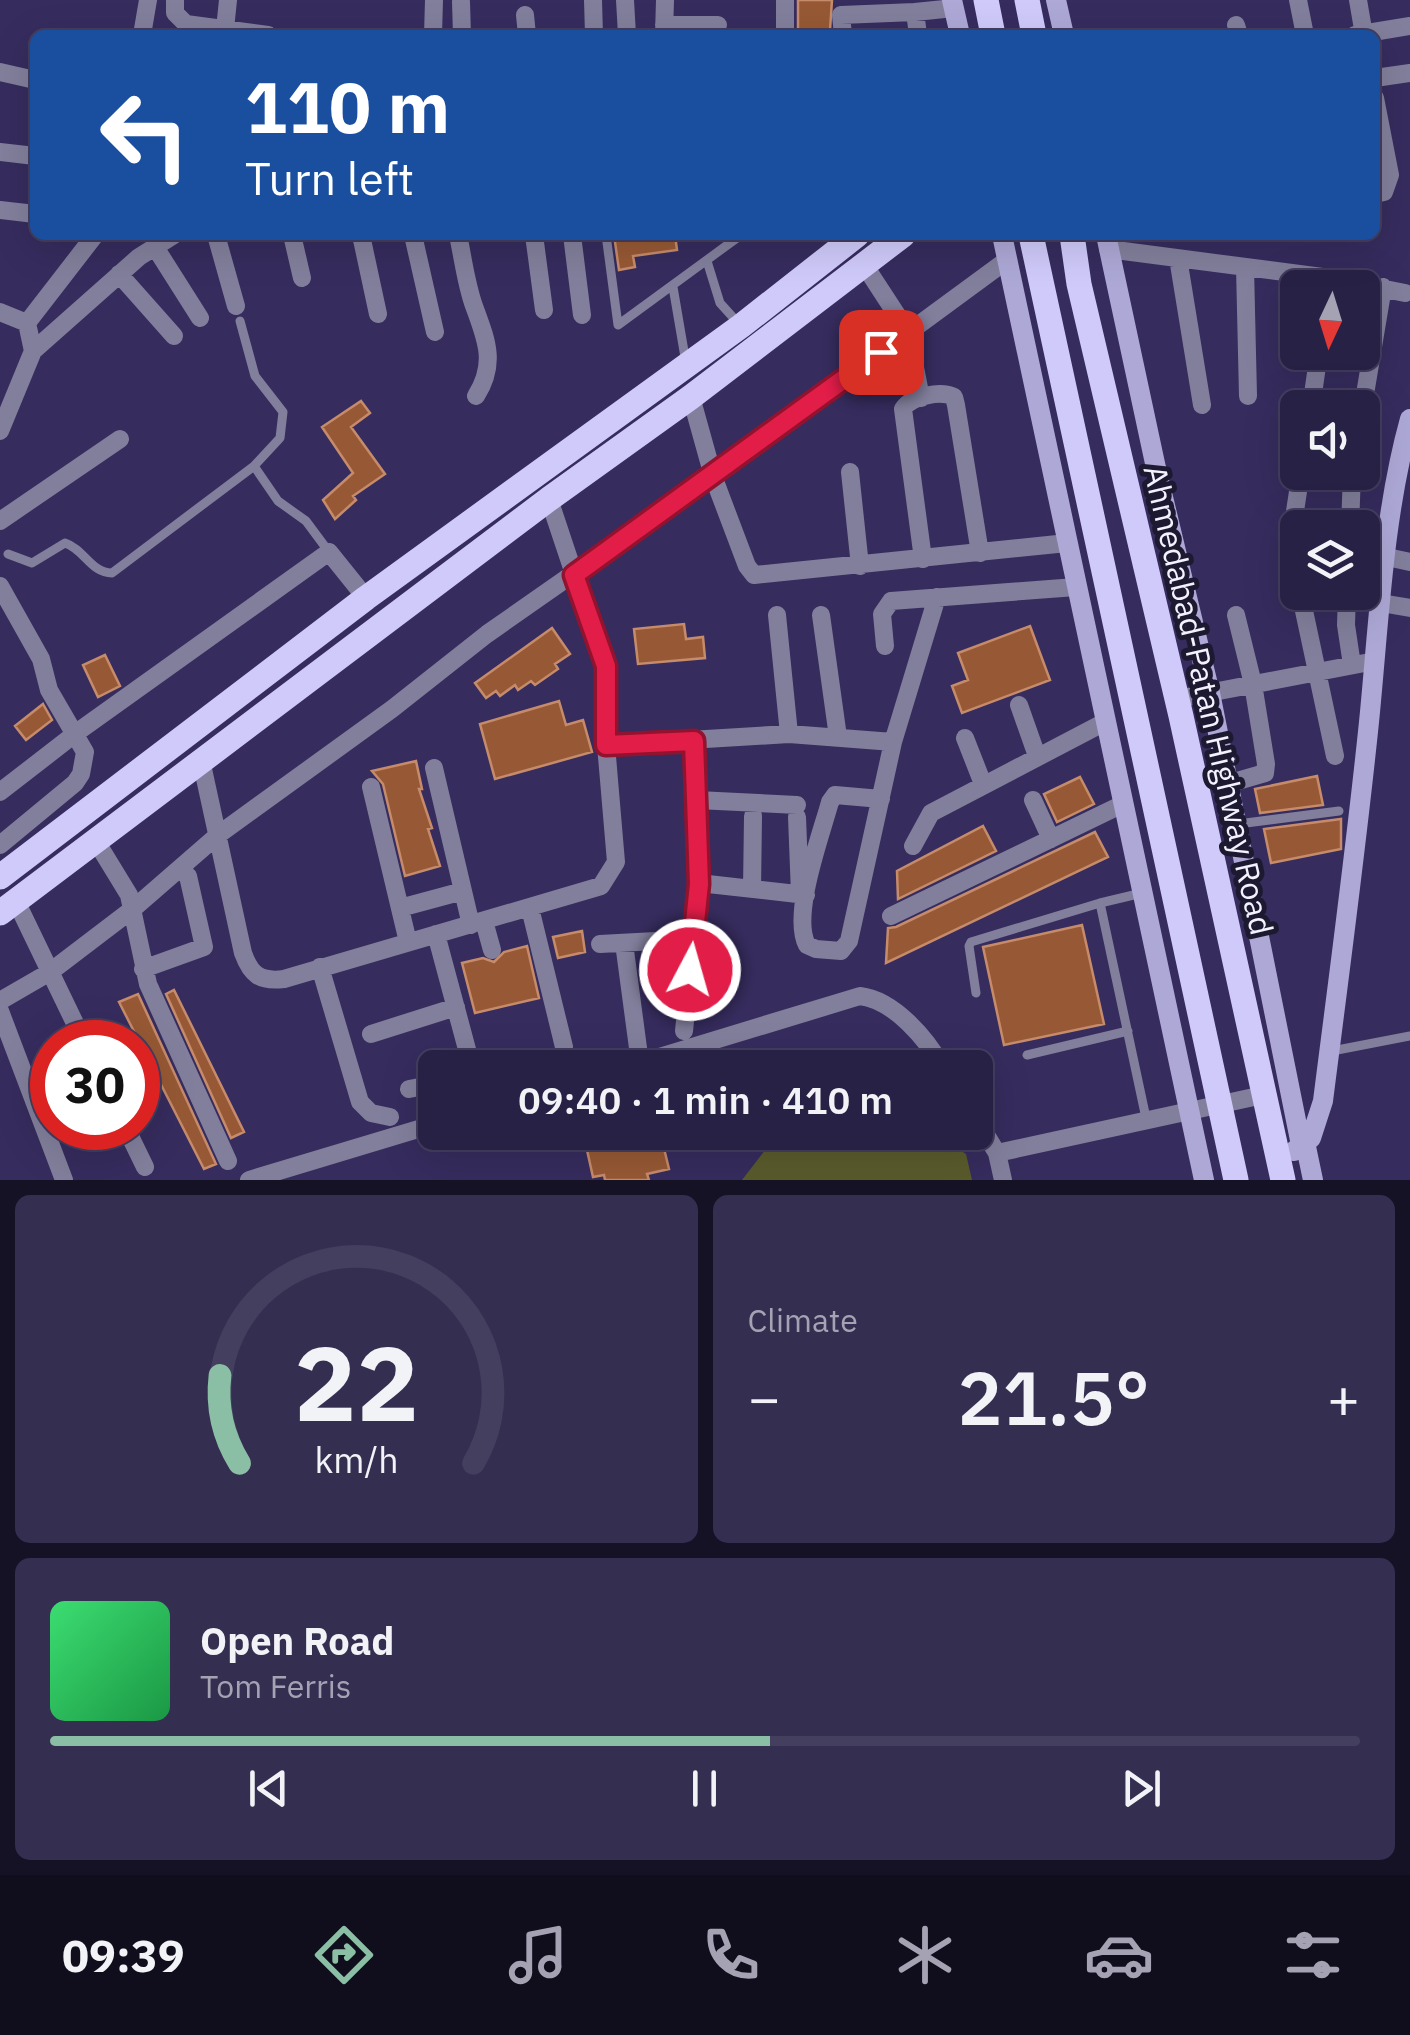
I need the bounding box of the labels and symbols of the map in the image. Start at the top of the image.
north arrow [1280,270,1380,370]
pin [839,310,924,395]
street label: Ahmedabad-Patan Highway Road [1134,461,1284,939]
position arrow [638,918,742,1022]
speed limit sign: 30 [30,1020,160,1150]

